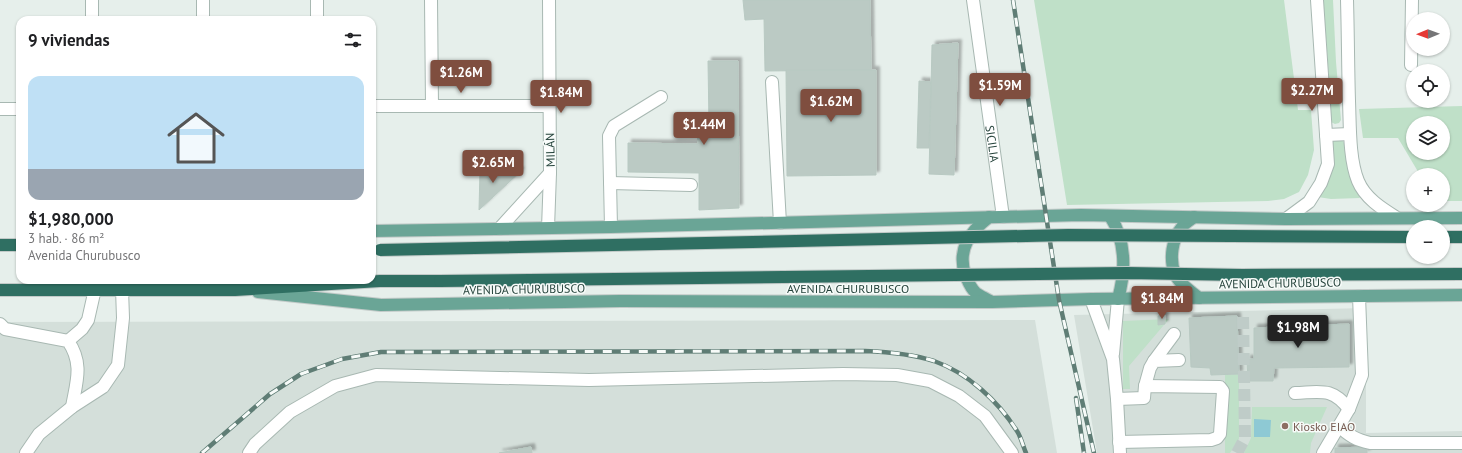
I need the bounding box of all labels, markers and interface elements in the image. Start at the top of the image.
north arrow [1406,12,1450,56]
map controls [1406,12,1450,264]
text: 9 viviendas [28,29,110,51]
icon: filters [342,29,364,51]
pin: $1.26M [428,60,494,94]
text: $1.26M [439,64,483,81]
button: locate [1406,64,1450,108]
pin: $1.59M [967,73,1033,107]
text: $1.59M [978,77,1022,94]
pin: $2.27M [1279,78,1345,112]
pin: $1.84M [528,80,594,114]
text: $2.27M [1290,82,1334,99]
text: $1.84M [539,84,583,101]
pin: $1.62M [798,89,864,123]
text: $1.62M [809,93,853,110]
icon: home [160,102,232,174]
pin: $1.44M [671,112,737,146]
text: $1.44M [682,116,726,133]
button: layers [1406,116,1450,160]
street label: SICILIA [983,124,1003,163]
street label: MILÁN [542,133,558,167]
pin: $2.65M [460,150,526,184]
text: $2.65M [471,154,515,171]
button: + [1406,168,1450,212]
text: $1,980,000 [28,208,114,230]
button: − [1406,220,1450,264]
text: 3 hab. · 86 m² [28,230,104,247]
text: Avenida Churubusco [28,247,140,264]
street label: AVENIDA CHURUBUSCO [1219,274,1341,292]
street label: AVENIDA CHURUBUSCO [463,280,585,298]
street label: AVENIDA CHURUBUSCO [787,281,909,296]
pin: $1.84M [1129,286,1195,320]
text: $1.84M [1140,290,1184,307]
pin: $1.98M [1265,315,1331,349]
text: $1.98M [1276,319,1320,336]
place label: Kiosko EIAO [1293,419,1355,434]
marker: Kiosko EIAO [1280,421,1290,431]

